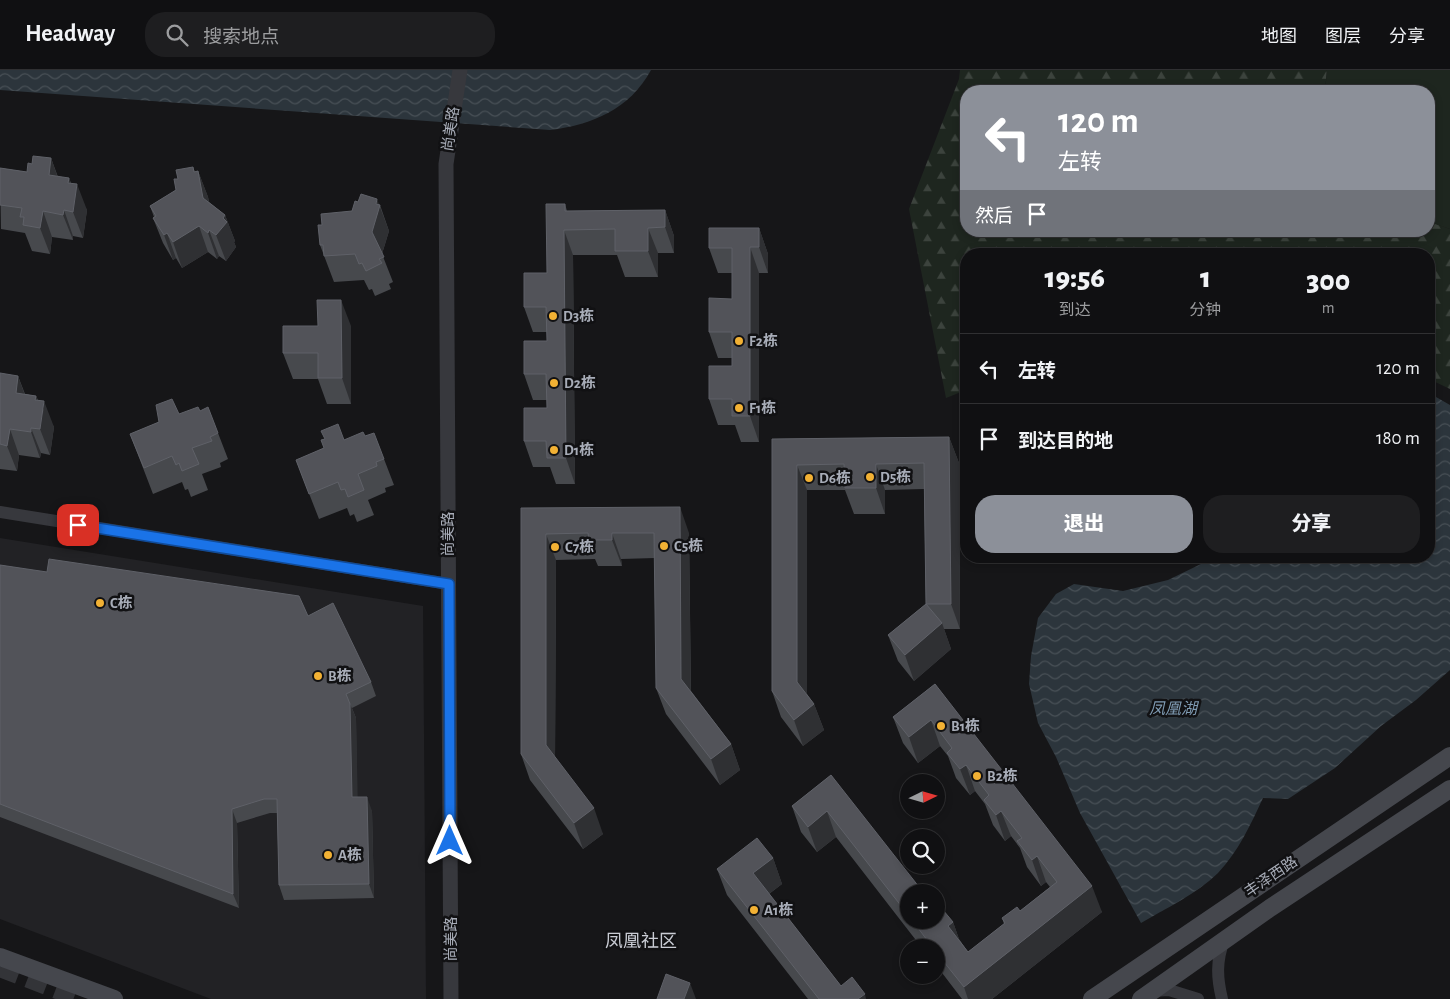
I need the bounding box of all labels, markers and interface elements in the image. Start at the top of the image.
search box [145,12,495,57]
icon: search [163,21,191,49]
text: Headway [25,22,115,46]
text: 搜索地点 [203,28,279,47]
text: 地图 [1261,28,1297,46]
text: 图层 [1325,28,1361,46]
text: 分享 [1389,28,1425,46]
text: 120 m [1058,104,1139,139]
street label: 尚美路 [439,105,462,152]
icon: left [975,105,1040,170]
text: 左转 [1058,151,1102,173]
icon: arrive [1023,200,1051,228]
text: 然后 [975,207,1013,226]
text: 19:56 [1045,263,1105,293]
text: 1 [1200,263,1211,293]
text: 300 [1306,266,1350,296]
text: m [1322,300,1335,316]
text: 到达 [1059,302,1091,318]
text: 分钟 [1190,302,1222,318]
place label: D3栋 [563,307,594,324]
marker: D3栋 [547,310,559,322]
place label: F2栋 [749,332,778,349]
marker: F2栋 [733,335,745,347]
icon: left [975,355,1003,383]
text: 120 m [1376,359,1420,378]
text: 左转 [1018,362,1056,381]
place label: D2栋 [564,374,596,391]
marker: D2栋 [548,377,560,389]
place label: F1栋 [749,399,776,416]
marker: F1栋 [733,402,745,414]
icon: arrive [975,425,1003,453]
text: 180 m [1376,429,1420,448]
text: 到达目的地 [1018,432,1113,451]
place label: D1栋 [564,441,594,458]
marker: D1栋 [548,444,560,456]
place label: D5栋 [880,468,911,485]
place label: D6栋 [819,469,851,486]
marker: D5栋 [864,471,876,483]
marker: D6栋 [803,472,815,484]
button: 退出 [975,495,1193,553]
button: 分享 [1203,495,1420,553]
pin [57,504,99,546]
icon: arrive [64,511,92,539]
street label: 尚美路 [440,511,456,557]
place label: C5栋 [674,537,703,554]
place label: C7栋 [565,538,594,555]
marker: C5栋 [658,540,670,552]
marker: C7栋 [549,541,561,553]
place label: C栋 [110,594,133,611]
marker: C栋 [94,597,106,609]
place label: B栋 [328,667,352,684]
marker: B栋 [312,670,324,682]
water label: 凤凰湖 [1149,700,1200,717]
place label: B1栋 [951,717,980,734]
marker: B1栋 [935,720,947,732]
place label: B2栋 [987,767,1018,784]
marker: B2栋 [971,770,983,782]
north arrow [900,774,945,819]
map controls [900,774,945,984]
position arrow [423,814,475,866]
button: search [900,829,945,874]
place label: A栋 [338,846,362,863]
marker: A栋 [322,849,334,861]
street label: 丰泽西路 [1241,853,1300,900]
button: + [900,884,945,929]
place label: A1栋 [764,901,793,918]
marker: A1栋 [748,904,760,916]
street label: 尚美路 [443,916,459,962]
district label: 凤凰社区 [605,931,677,951]
button: − [900,939,945,984]

